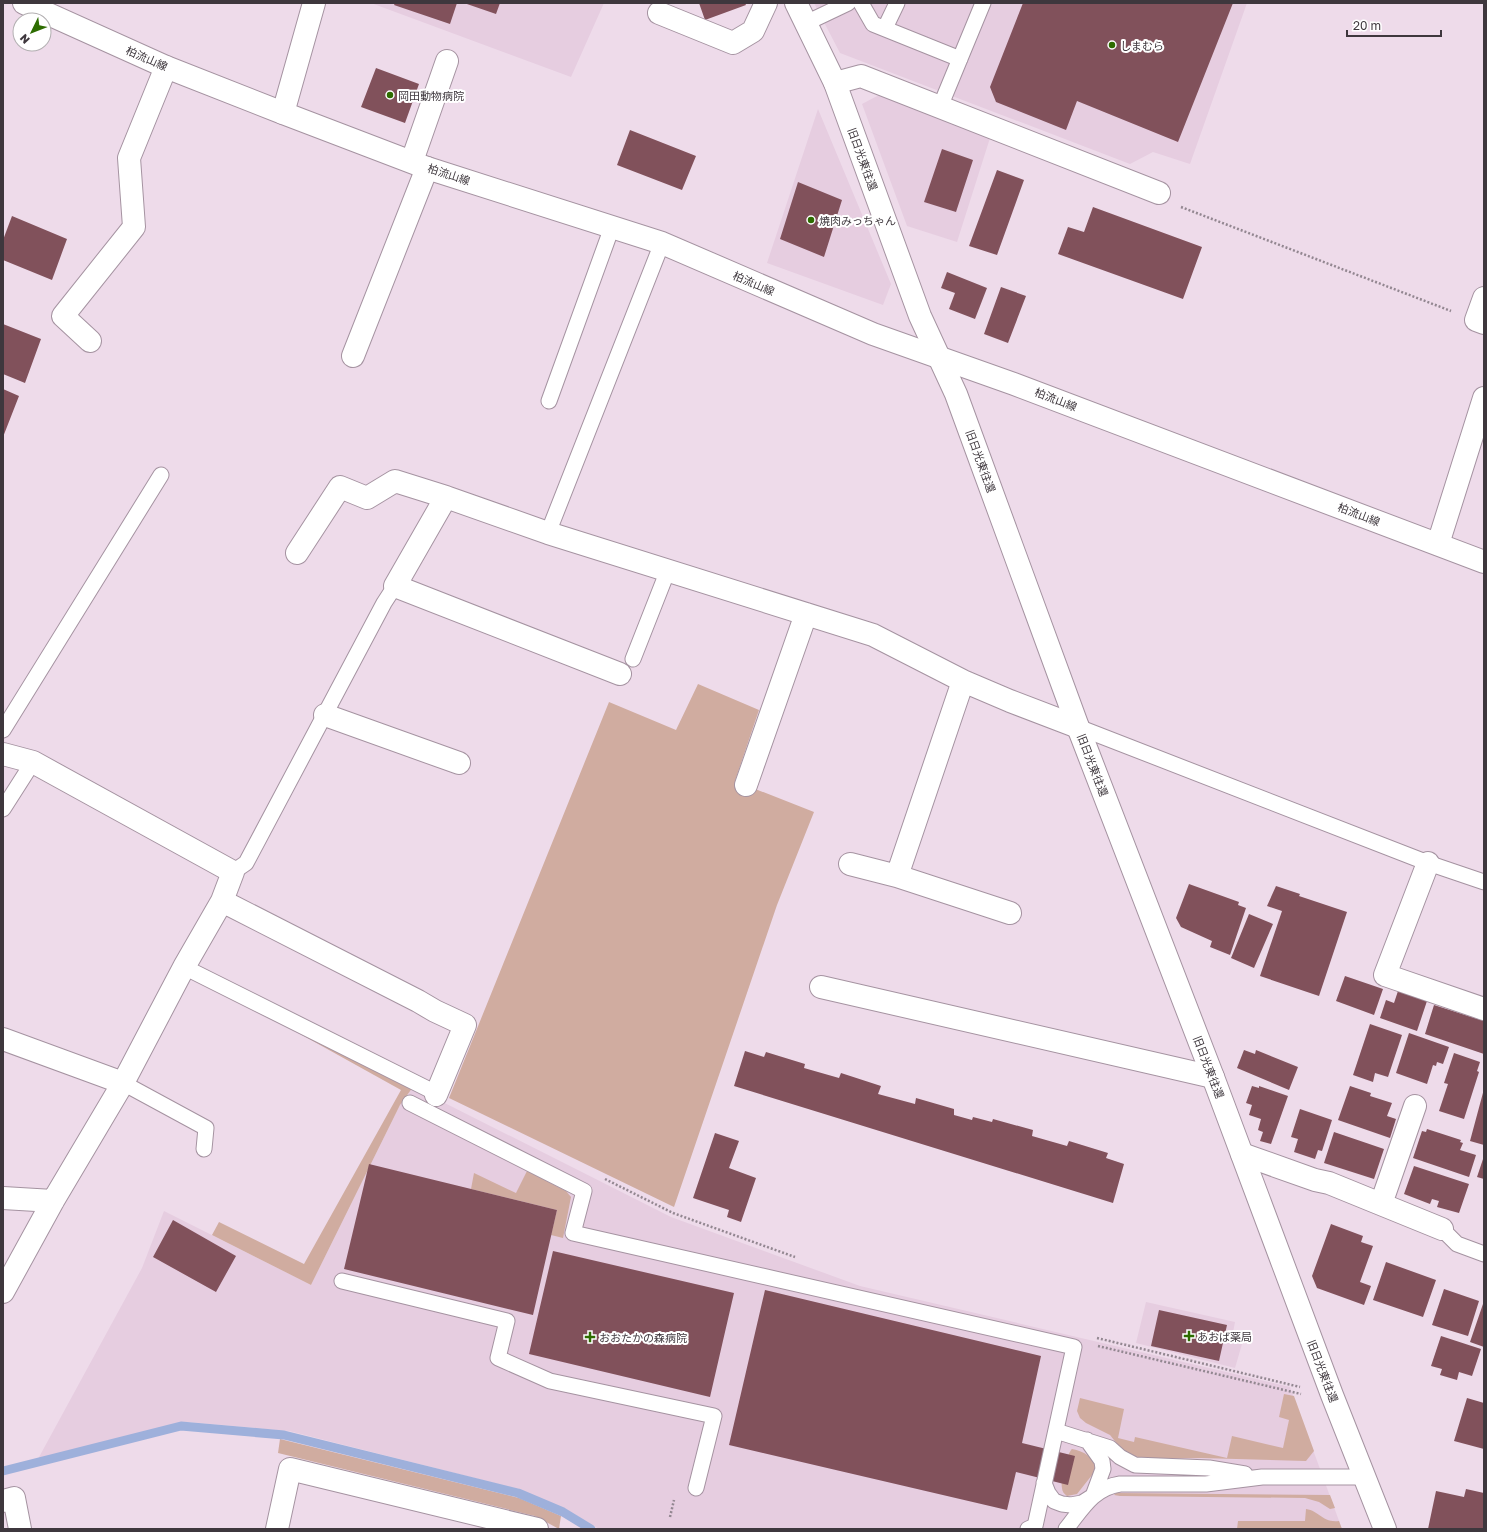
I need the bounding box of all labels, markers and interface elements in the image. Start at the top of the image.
north arrow [12,12,52,52]
scale bar [1347,12,1441,38]
text: 20 m [1353,18,1381,33]
text: N [17,32,32,47]
place label: しまむら [1120,39,1164,52]
marker: しまむら [1107,40,1117,50]
street label: 柏流山線 [124,43,170,73]
place label: 岡田動物病院 [398,89,464,102]
marker: 岡田動物病院 [385,90,395,100]
street label: 旧日光東往還 [846,126,880,192]
street label: 柏流山線 [426,161,472,187]
place label: 焼肉みっちゃん [819,214,896,227]
marker: 焼肉みっちゃん [806,215,816,225]
street label: 柏流山線 [731,268,777,298]
street label: 柏流山線 [1033,385,1079,413]
street label: 旧日光東往還 [964,428,998,494]
street label: 柏流山線 [1336,500,1382,528]
street label: 旧日光東往還 [1075,732,1111,798]
street label: 旧日光東往還 [1191,1034,1227,1100]
place label: あおば薬局 [1197,1330,1252,1343]
marker: おおたかの森病院 [584,1331,596,1343]
place label: おおたかの森病院 [599,1331,687,1344]
marker: あおば薬局 [1184,1331,1194,1341]
street label: 旧日光東往還 [1305,1338,1341,1404]

